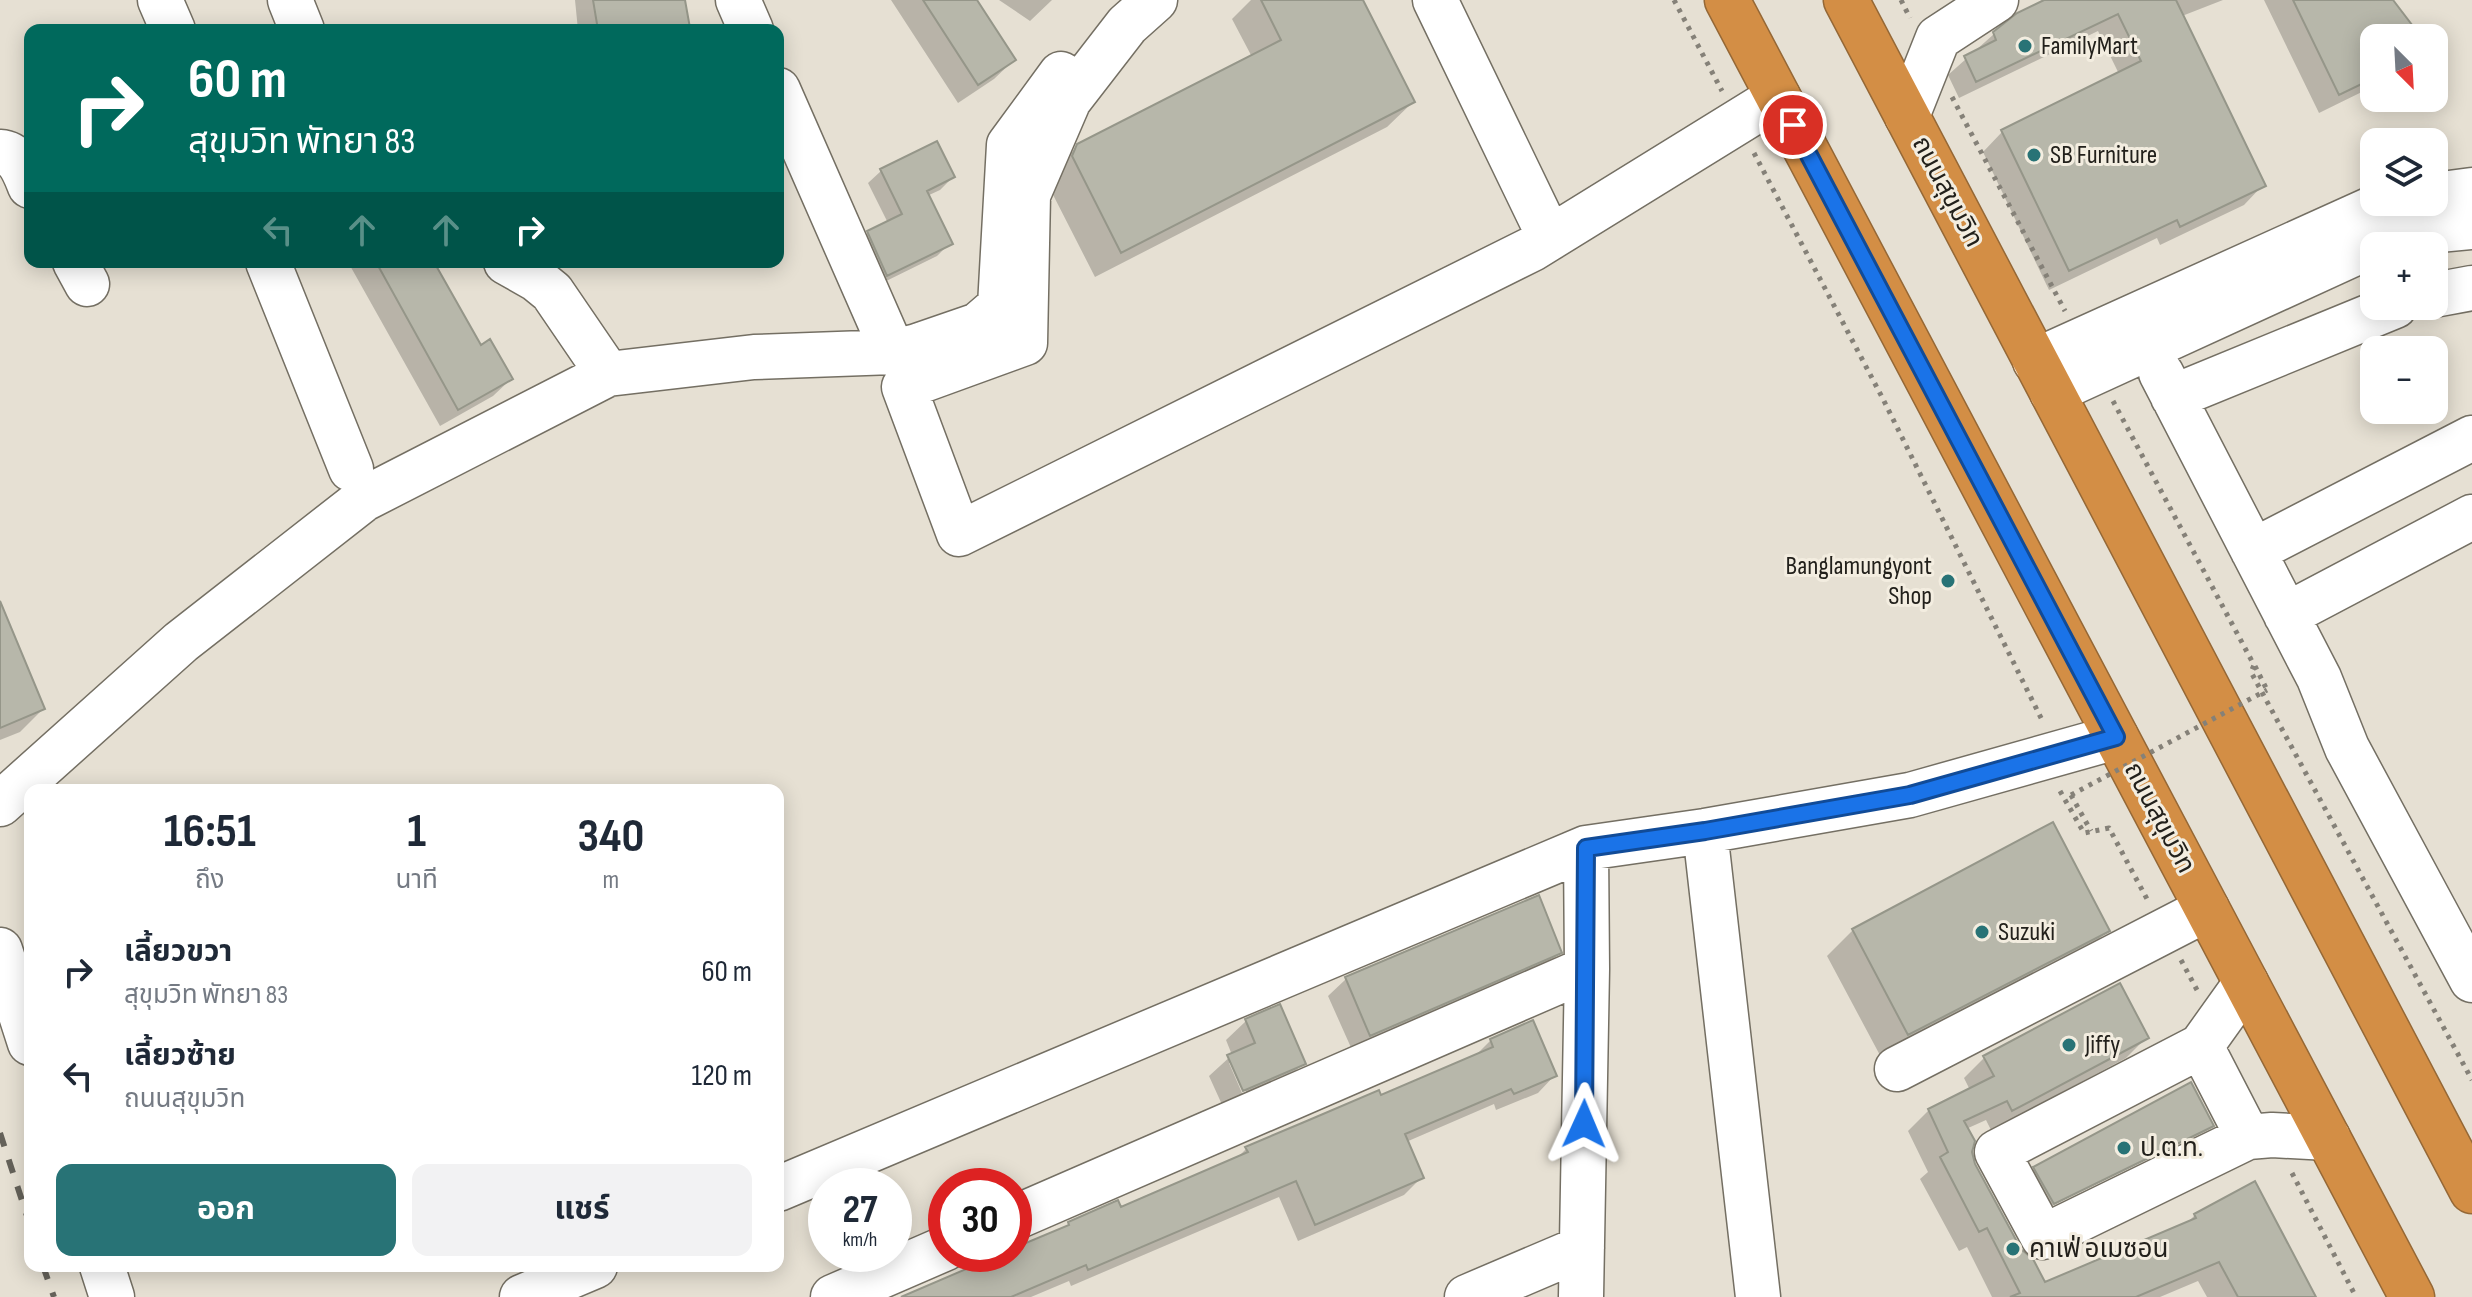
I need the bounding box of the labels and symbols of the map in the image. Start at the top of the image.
north arrow [2360,24,2448,112]
place label: FamilyMart [2041,31,2138,62]
marker: FamilyMart [2016,37,2034,55]
pin [1759,91,1827,159]
street label: ถนนสุขุมวิท [1905,131,1989,253]
place label: SB Furniture [2050,140,2157,171]
marker: SB Furniture [2025,146,2043,164]
place label: Banglamungyont Shop [1785,551,1932,612]
marker: Banglamungyont Shop [1939,572,1957,590]
street label: ถนนสุขุมวิท [2117,757,2201,879]
place label: Suzuki [1998,917,2055,948]
marker: Suzuki [1973,923,1991,941]
place label: Jiffy [2084,1030,2120,1061]
marker: Jiffy [2060,1036,2078,1054]
position arrow [1542,1082,1626,1166]
place label: ป.ต.ท. [2140,1133,2203,1164]
marker: ป.ต.ท. [2115,1139,2133,1157]
speed limit sign: 30 [928,1168,1032,1272]
place label: คาเฟ่ อเมซอน [2029,1234,2168,1265]
marker: คาเฟ่ อเมซอน [2004,1240,2022,1258]

